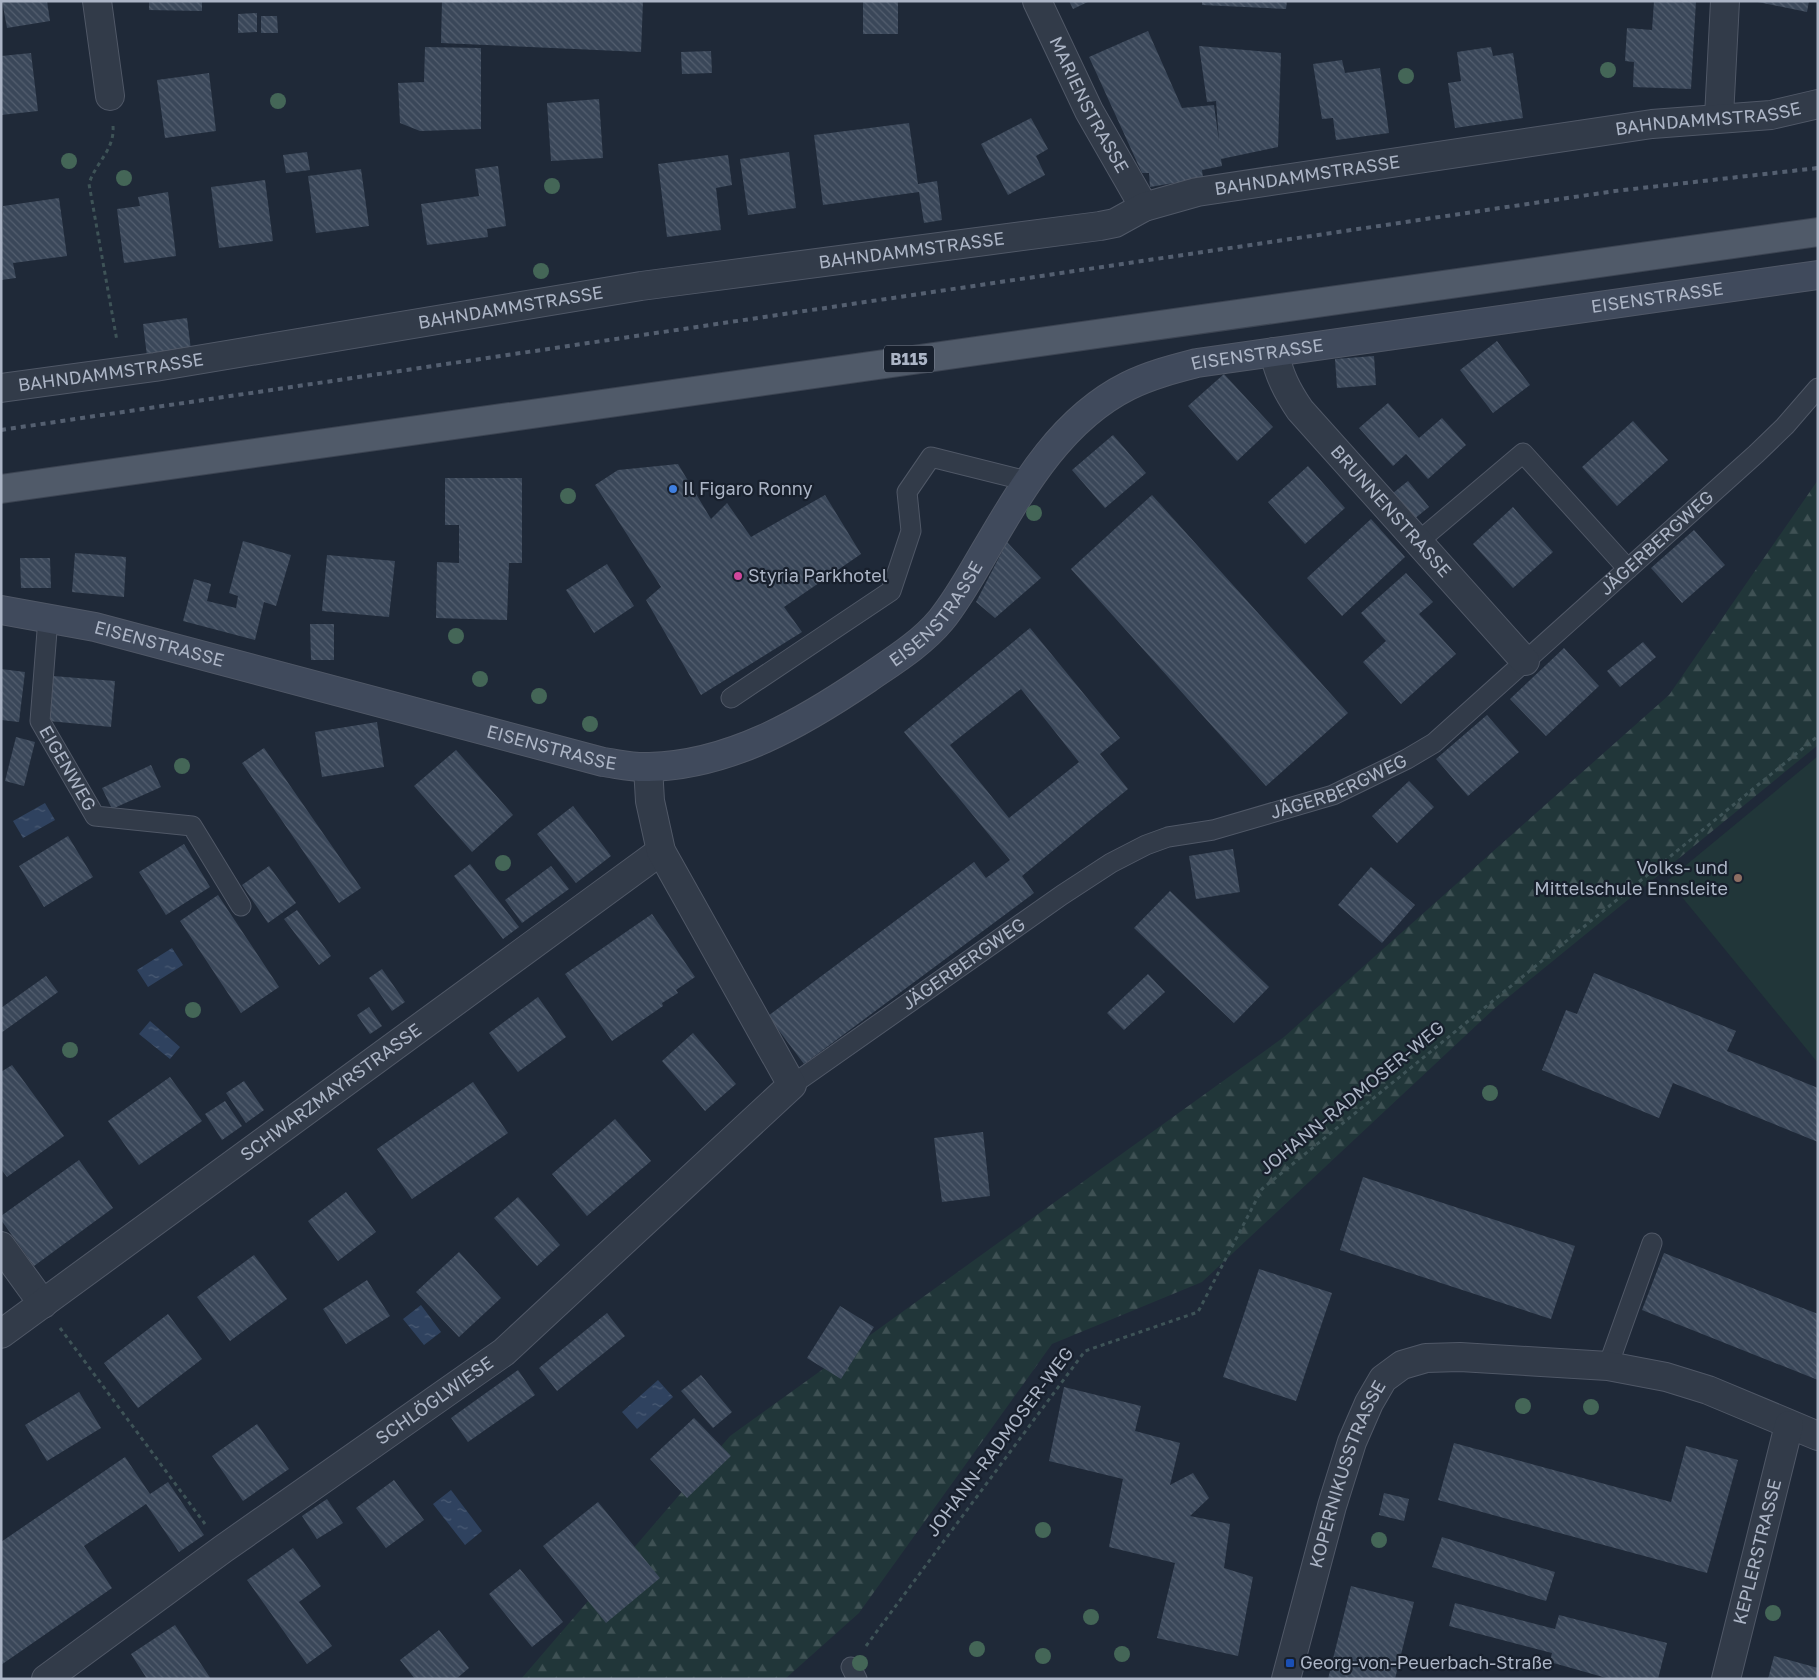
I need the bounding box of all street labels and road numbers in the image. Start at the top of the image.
street label: MARIENSTRASSE [1045,33,1134,176]
street label: BAHNDAMMSTRASSE [1613,96,1803,139]
street label: BAHNDAMMSTRASSE [1213,150,1401,199]
street label: BAHNDAMMSTRASSE [817,227,1006,273]
street label: EISENSTRASSE [1589,277,1725,317]
street label: BAHNDAMMSTRASSE [416,281,605,333]
street label: EISENSTRASSE [1188,333,1325,374]
road number: B115 [884,346,934,372]
street label: BAHNDAMMSTRASSE [17,347,205,396]
street label: BRUNNENSTRASSE [1327,440,1456,581]
street label: JÄGERBERGWEG [1595,485,1718,599]
street label: EISENSTRASSE [884,557,987,671]
street label: EISENSTRASSE [92,615,227,671]
street label: EISENSTRASSE [485,720,618,774]
street label: EIGENWEG [35,721,102,814]
street label: JÄGERBERGWEG [1267,749,1410,823]
street label: JÄGERBERGWEG [897,912,1029,1014]
street label: JOHANN-RADMOSER-WEG [1255,1016,1448,1179]
street label: SCHWARZMAYRSTRASSE [236,1018,425,1165]
street label: JOHANN-RADMOSER-WEG [921,1342,1078,1540]
street label: SCHLÖGLWIESE [371,1351,497,1449]
street label: KOPERNIKUSSTRASSE [1304,1376,1390,1570]
street label: KEPLERSTRASSE [1728,1476,1785,1627]

